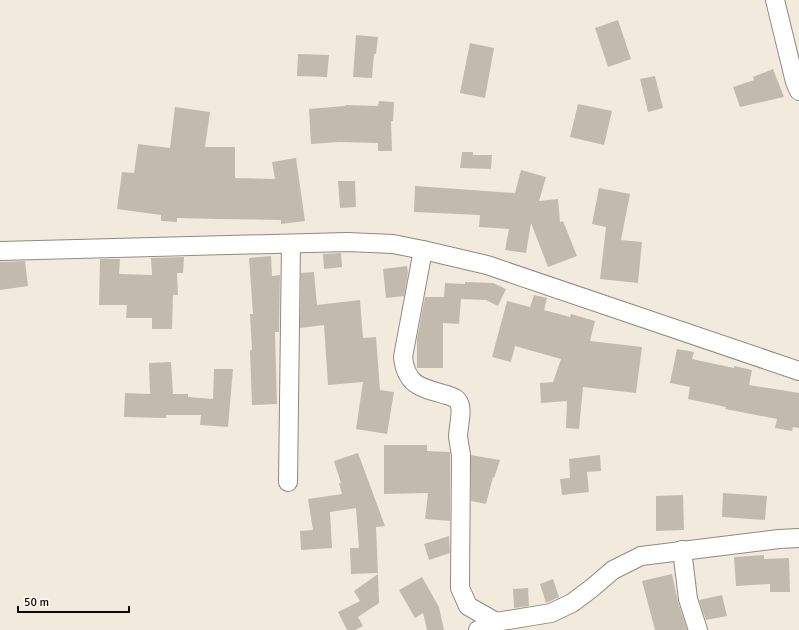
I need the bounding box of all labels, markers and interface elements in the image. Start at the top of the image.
scale bar [18,588,129,614]
text: 50 m [24,595,49,610]

